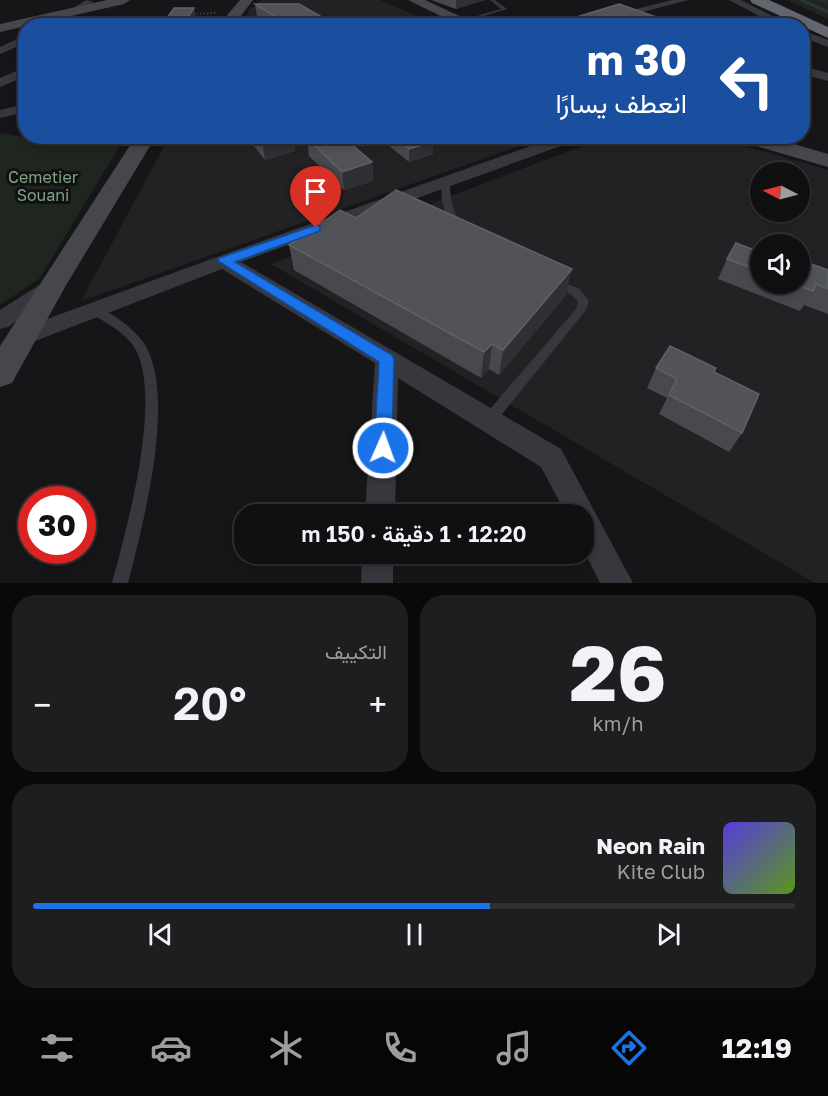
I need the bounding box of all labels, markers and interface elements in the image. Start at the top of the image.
text: 30 m [587,34,687,84]
icon: left [708,42,786,120]
text: انعطف يسارًا [556,87,687,119]
north arrow [750,162,810,222]
map controls [750,162,810,294]
pin [290,166,341,228]
park label: Cemetier Souani [8,167,78,205]
icon: arrive [299,175,332,208]
button: sound [750,234,810,294]
position arrow [351,416,415,480]
speed limit sign: 30 [18,486,96,564]
text: 12:20 · 1 دقيقة · 150 m [301,520,527,547]
text: 26 [569,625,667,718]
text: التكييف [325,639,387,663]
text: 20° [173,676,247,730]
text: − [33,685,51,724]
text: + [369,685,387,724]
text: km/h [593,711,643,735]
text: Neon Rain [596,832,705,859]
text: Kite Club [617,859,705,883]
icon: previous [144,918,177,951]
icon: pause [398,918,431,951]
icon: next [652,918,685,951]
icon: filters [36,1027,78,1069]
icon: car [150,1027,192,1069]
icon: climate [265,1027,307,1069]
icon: phone [379,1027,421,1069]
icon: music [493,1027,535,1069]
icon: directions [608,1027,650,1069]
text: 12:19 [722,1032,792,1064]

